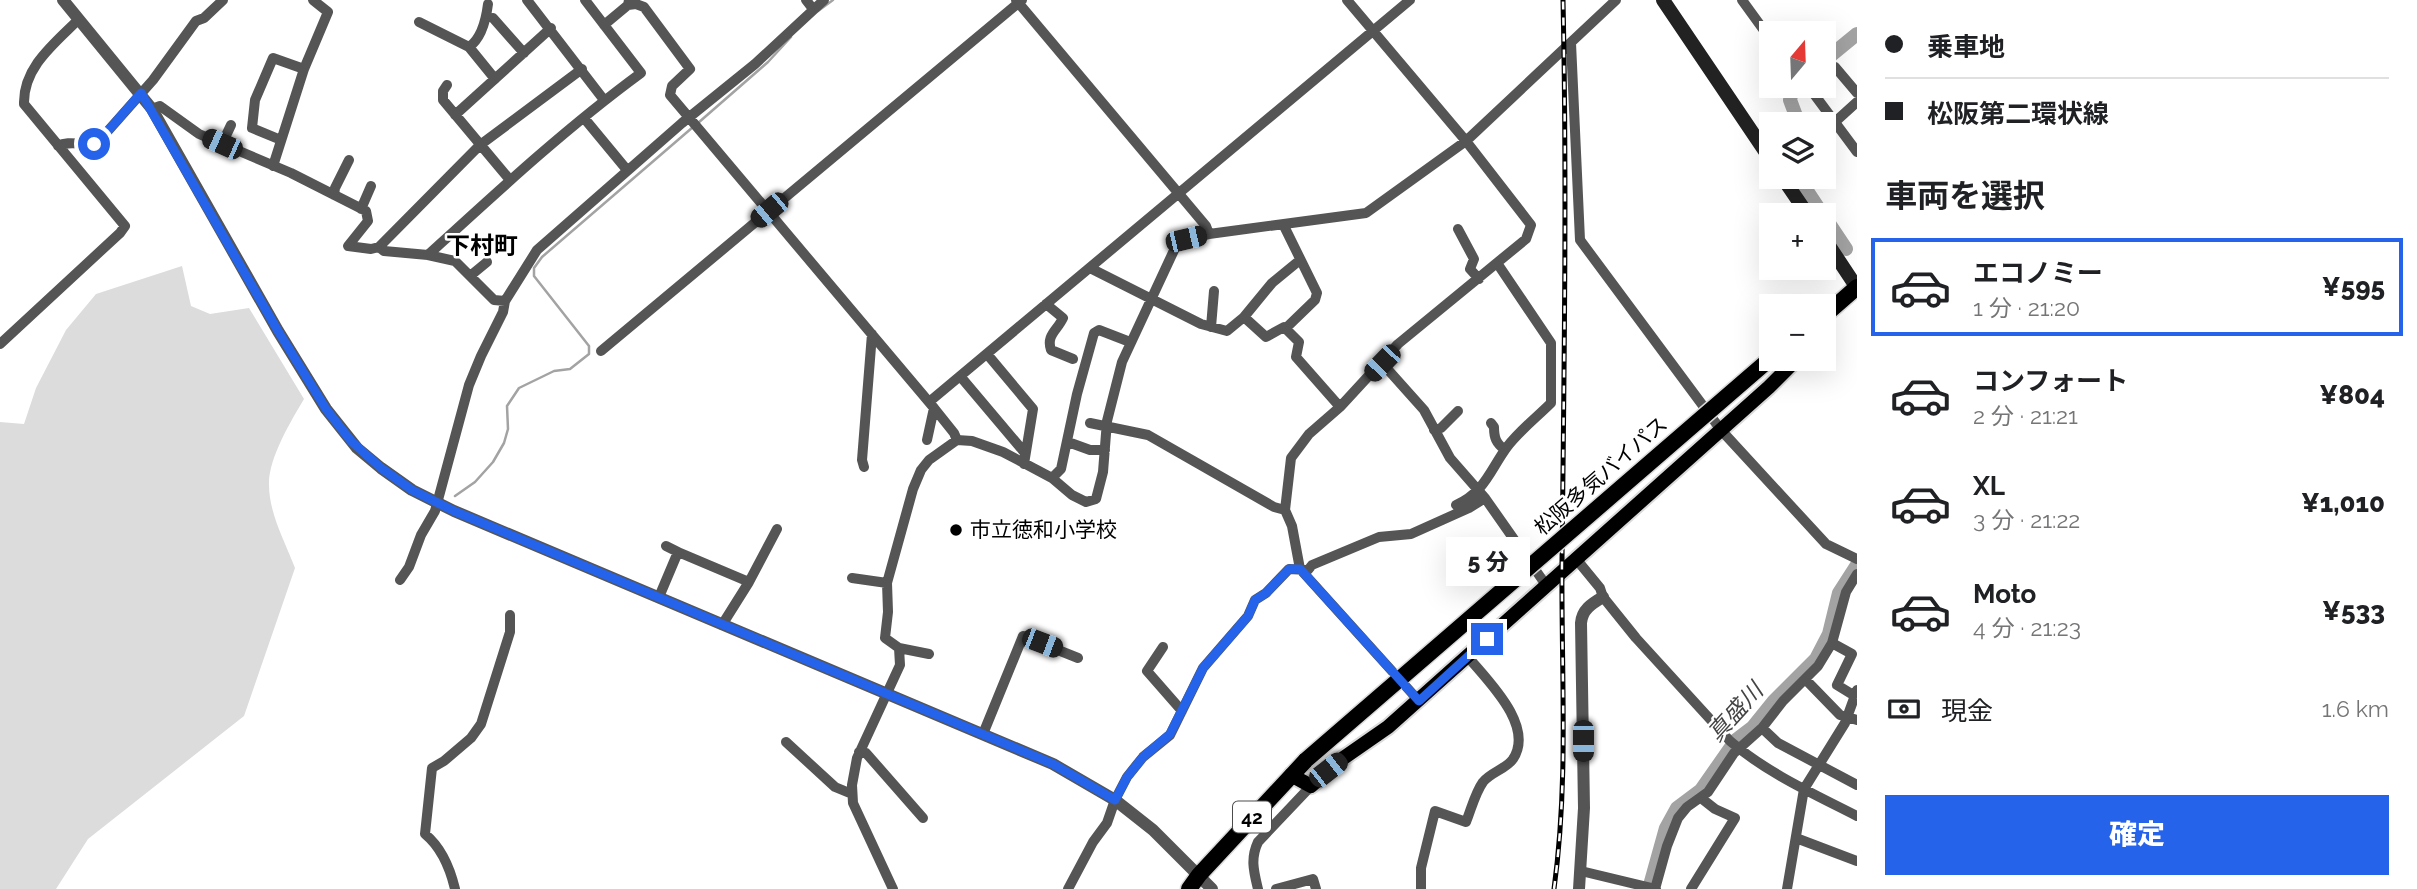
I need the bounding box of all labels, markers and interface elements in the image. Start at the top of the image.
north arrow [1759,21,1836,98]
map controls [1759,21,1836,371]
text: 乗車地 [1927,32,2005,62]
text: 松阪第二環状線 [1927,99,2109,129]
button: layers [1759,112,1836,189]
car [199,126,246,162]
route start [78,128,110,160]
text: 車両を選択 [1885,177,2045,214]
car [747,188,792,232]
button: + [1759,203,1836,280]
car [1164,224,1209,254]
district label: 下村町 [446,231,518,260]
icon: car [1889,256,1952,319]
text: エコノミー [1973,258,2103,288]
text: ¥595 [2322,272,2385,302]
button: − [1759,294,1836,371]
text: 1 分 · 21:20 [1973,294,2080,321]
car [1360,341,1405,385]
icon: car [1889,364,1952,427]
text: コンフォート [1973,366,2128,396]
text: ¥804 [2319,380,2385,410]
text: 2 分 · 21:21 [1973,402,2078,429]
street label: 松阪多気バイパス [1529,411,1672,540]
text: XL [1973,471,2005,501]
icon: car [1889,472,1952,535]
text: ¥1,010 [2301,488,2385,518]
text: 3 分 · 21:22 [1973,506,2080,533]
place label: 市立徳和小学校 [970,517,1117,542]
marker: 市立徳和小学校 [948,522,964,538]
callout: 5 分 [1445,538,1529,586]
text: 5 分 [1467,548,1509,575]
text: Moto [1973,579,2036,609]
icon: car [1889,580,1952,643]
text: ¥533 [2322,596,2385,626]
text: 4 分 · 21:23 [1973,614,2081,641]
route end [1471,623,1503,655]
car [1019,626,1066,660]
water label: 真盛川 [1702,675,1770,746]
icon: cash [1885,690,1923,728]
text: 1.6 km [2322,695,2389,722]
text: 現金 [1941,696,1993,726]
car [1573,720,1594,762]
car [1305,749,1352,791]
button: 確定 [1885,795,2389,875]
road number: 42 [1233,802,1271,832]

